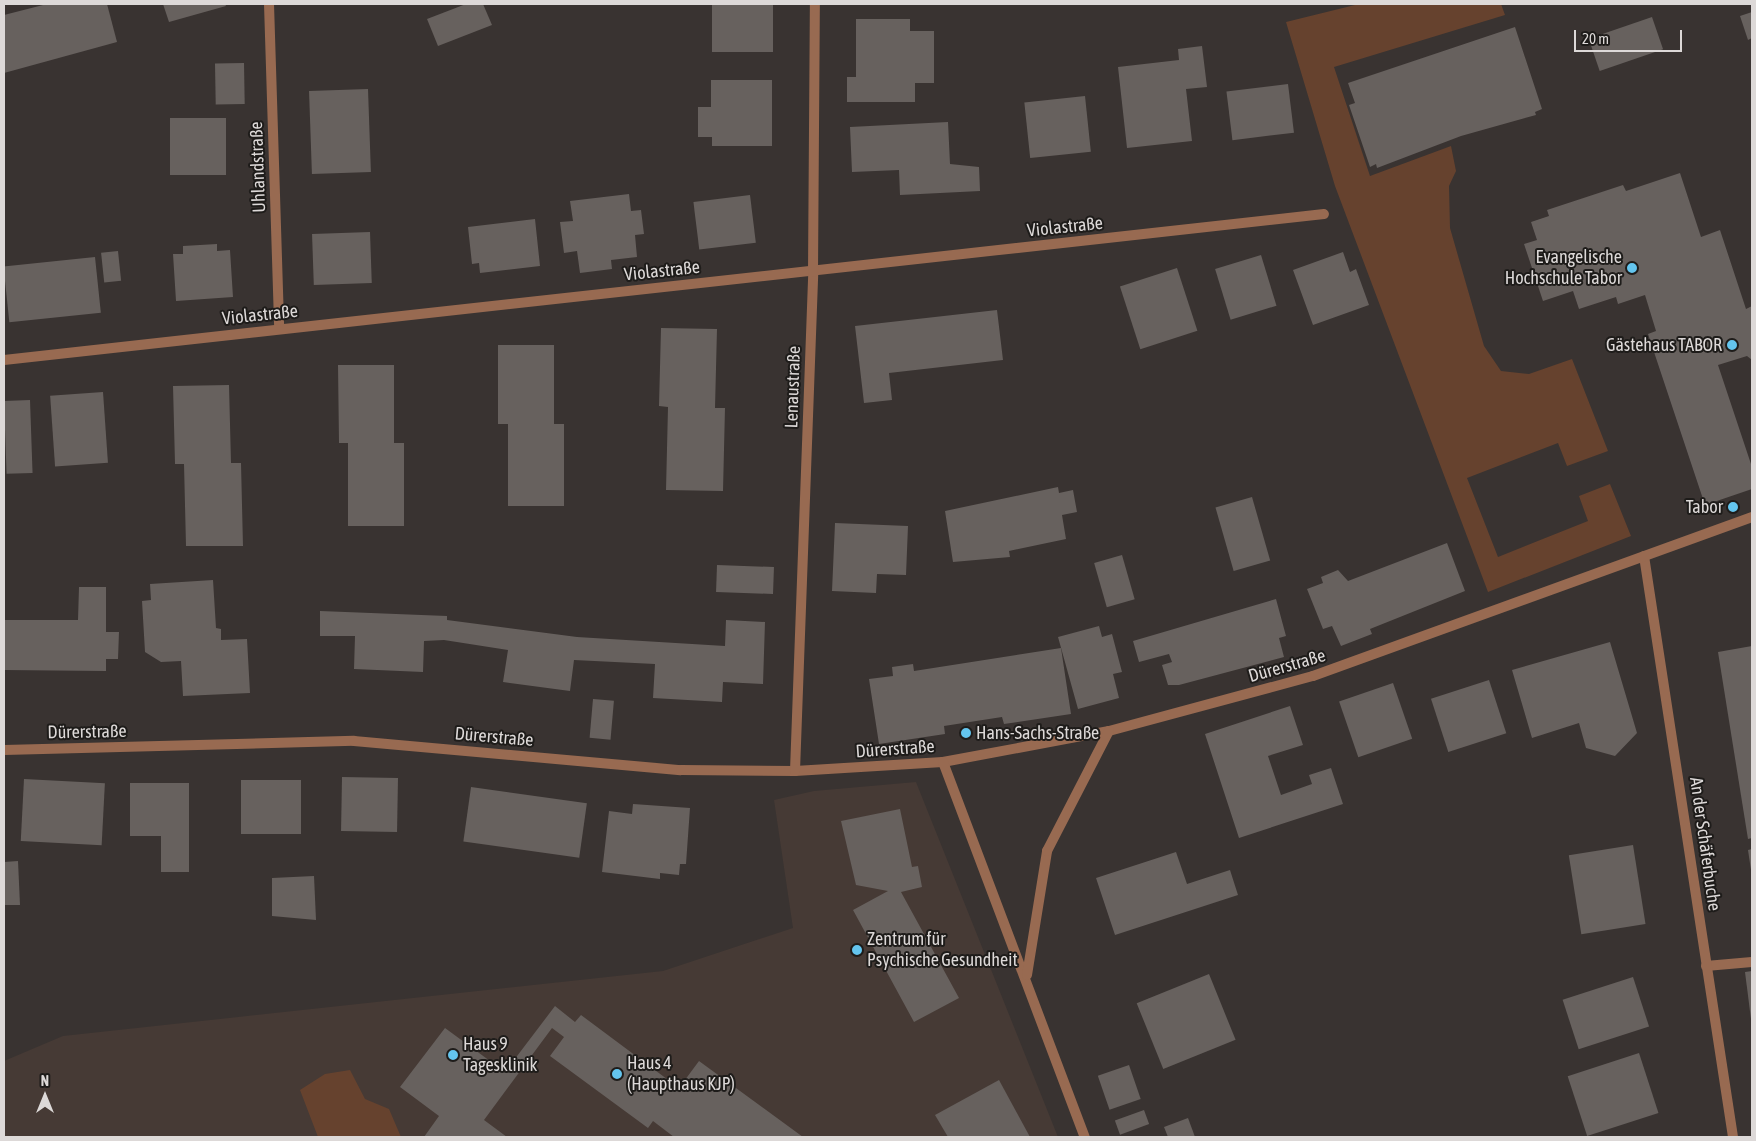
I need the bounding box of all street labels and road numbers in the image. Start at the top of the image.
street label: Uhlandstraße [246,121,270,213]
street label: Violastraße [1026,212,1104,242]
street label: Violastraße [623,256,701,286]
street label: Violastraße [221,300,299,330]
street label: Lenaustraße [781,345,805,429]
street label: Dürerstraße [1246,645,1328,687]
street label: Dürerstraße [47,721,127,743]
street label: Dürerstraße [454,723,534,751]
street label: Dürerstraße [855,735,935,763]
street label: An der Schäferbuche [1685,776,1725,912]

